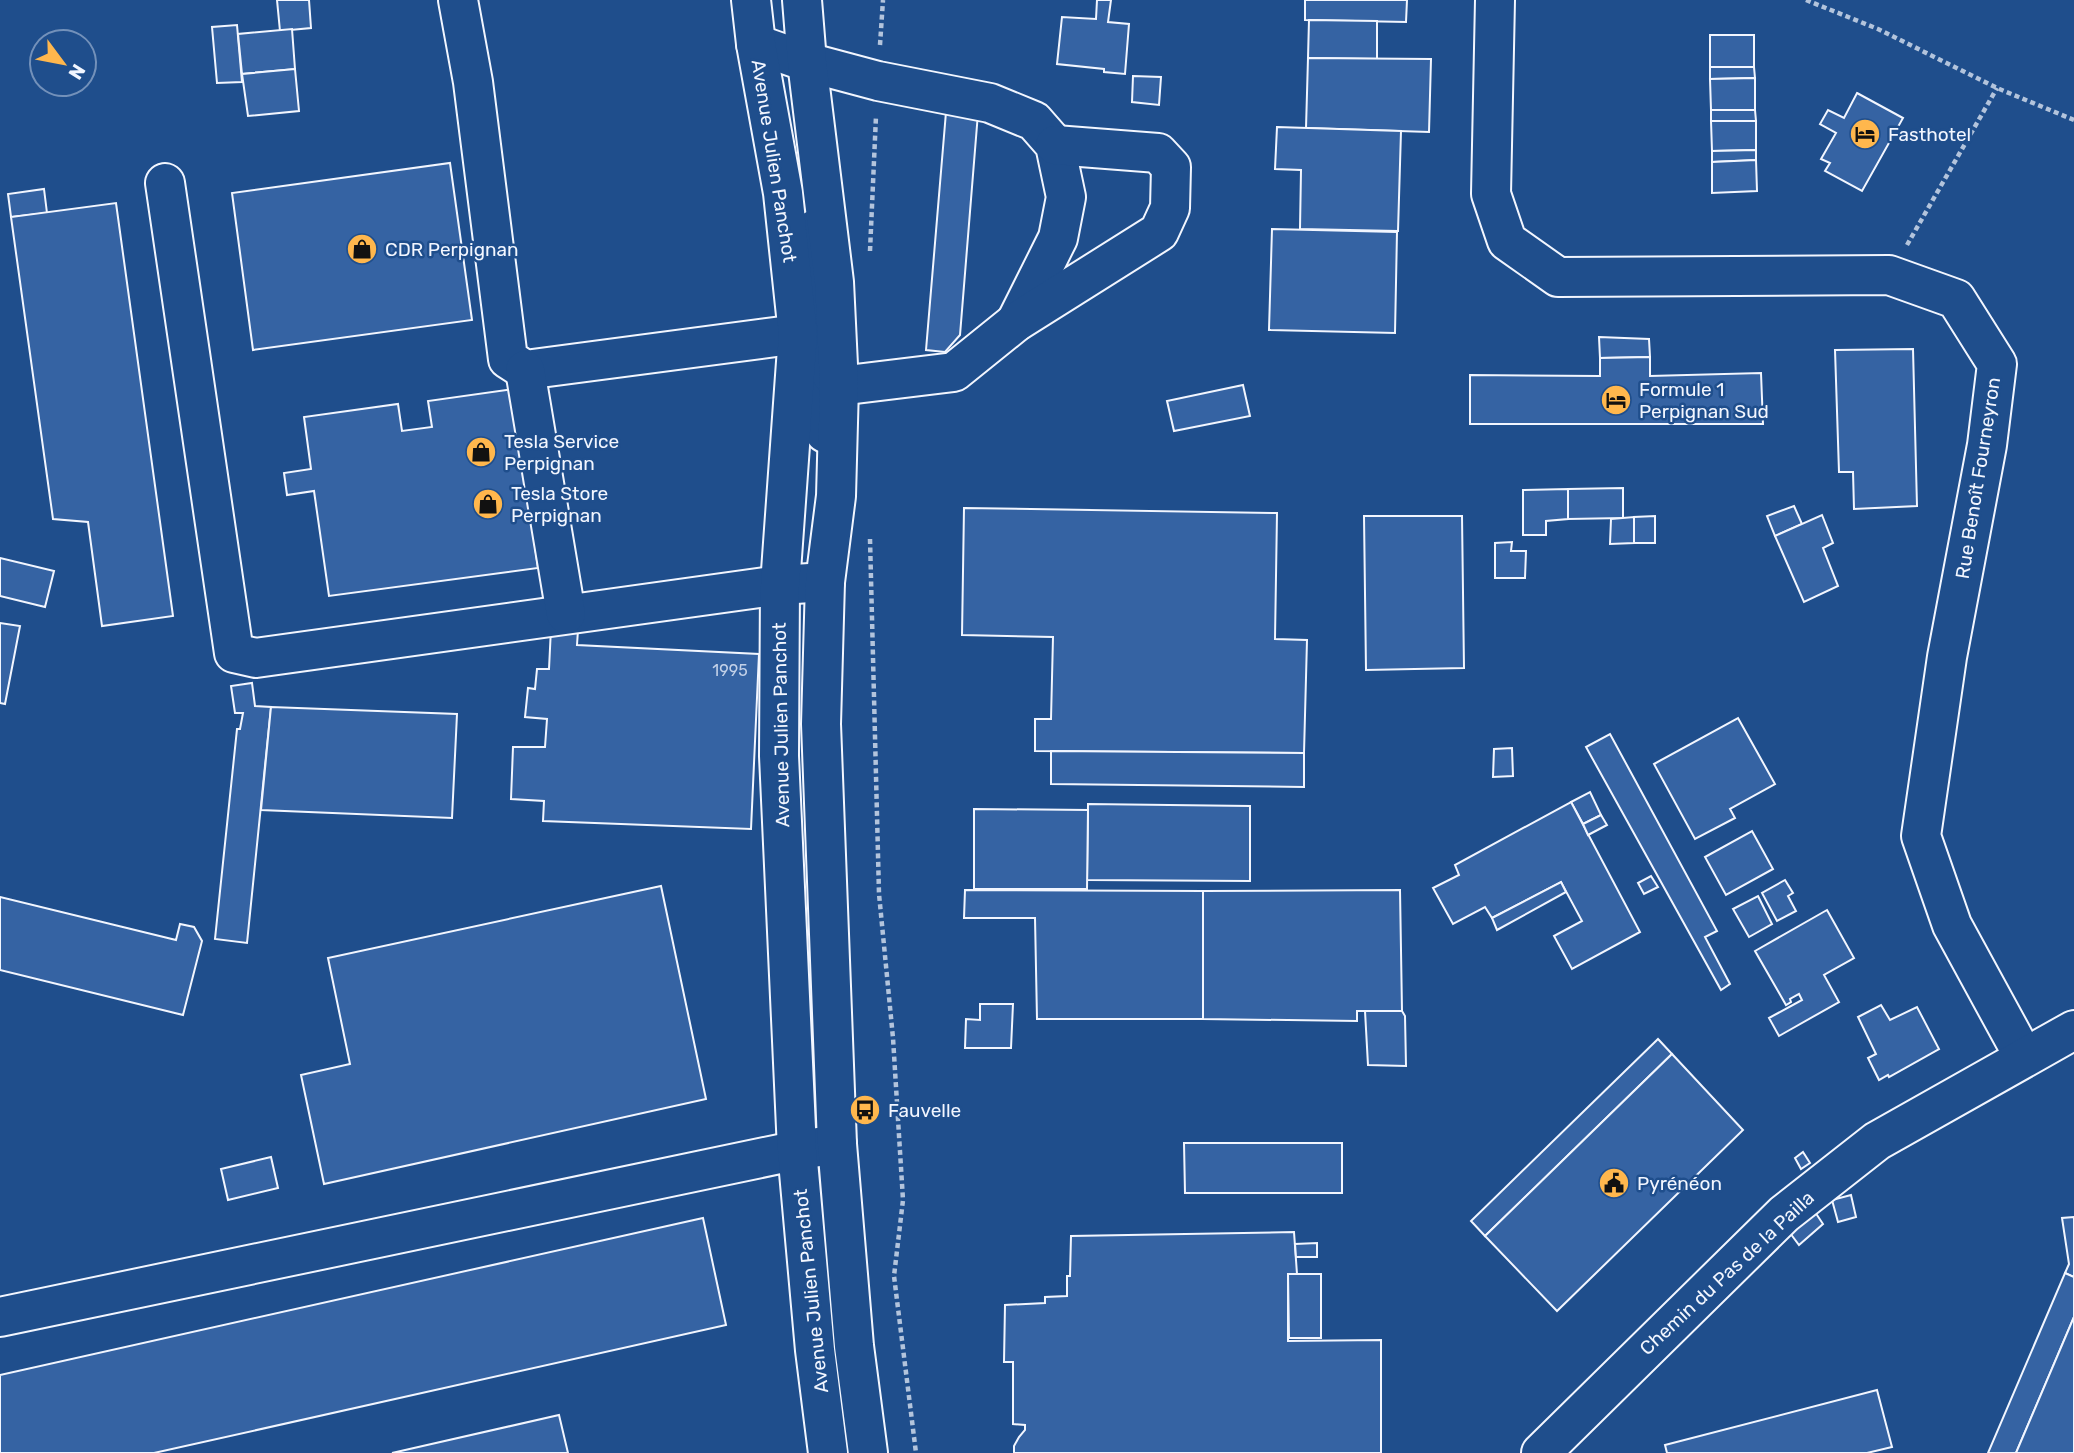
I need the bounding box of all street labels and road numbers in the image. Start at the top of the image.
street label: Avenue Julien Panchot [747,58,801,265]
street label: Rue Benoît Fourneyron [1951,376,2005,580]
street label: Avenue Julien Panchot [768,622,794,828]
street label: Chemin du Pas de la Pailla [1635,1186,1819,1360]
street label: Avenue Julien Panchot [789,1187,833,1394]

